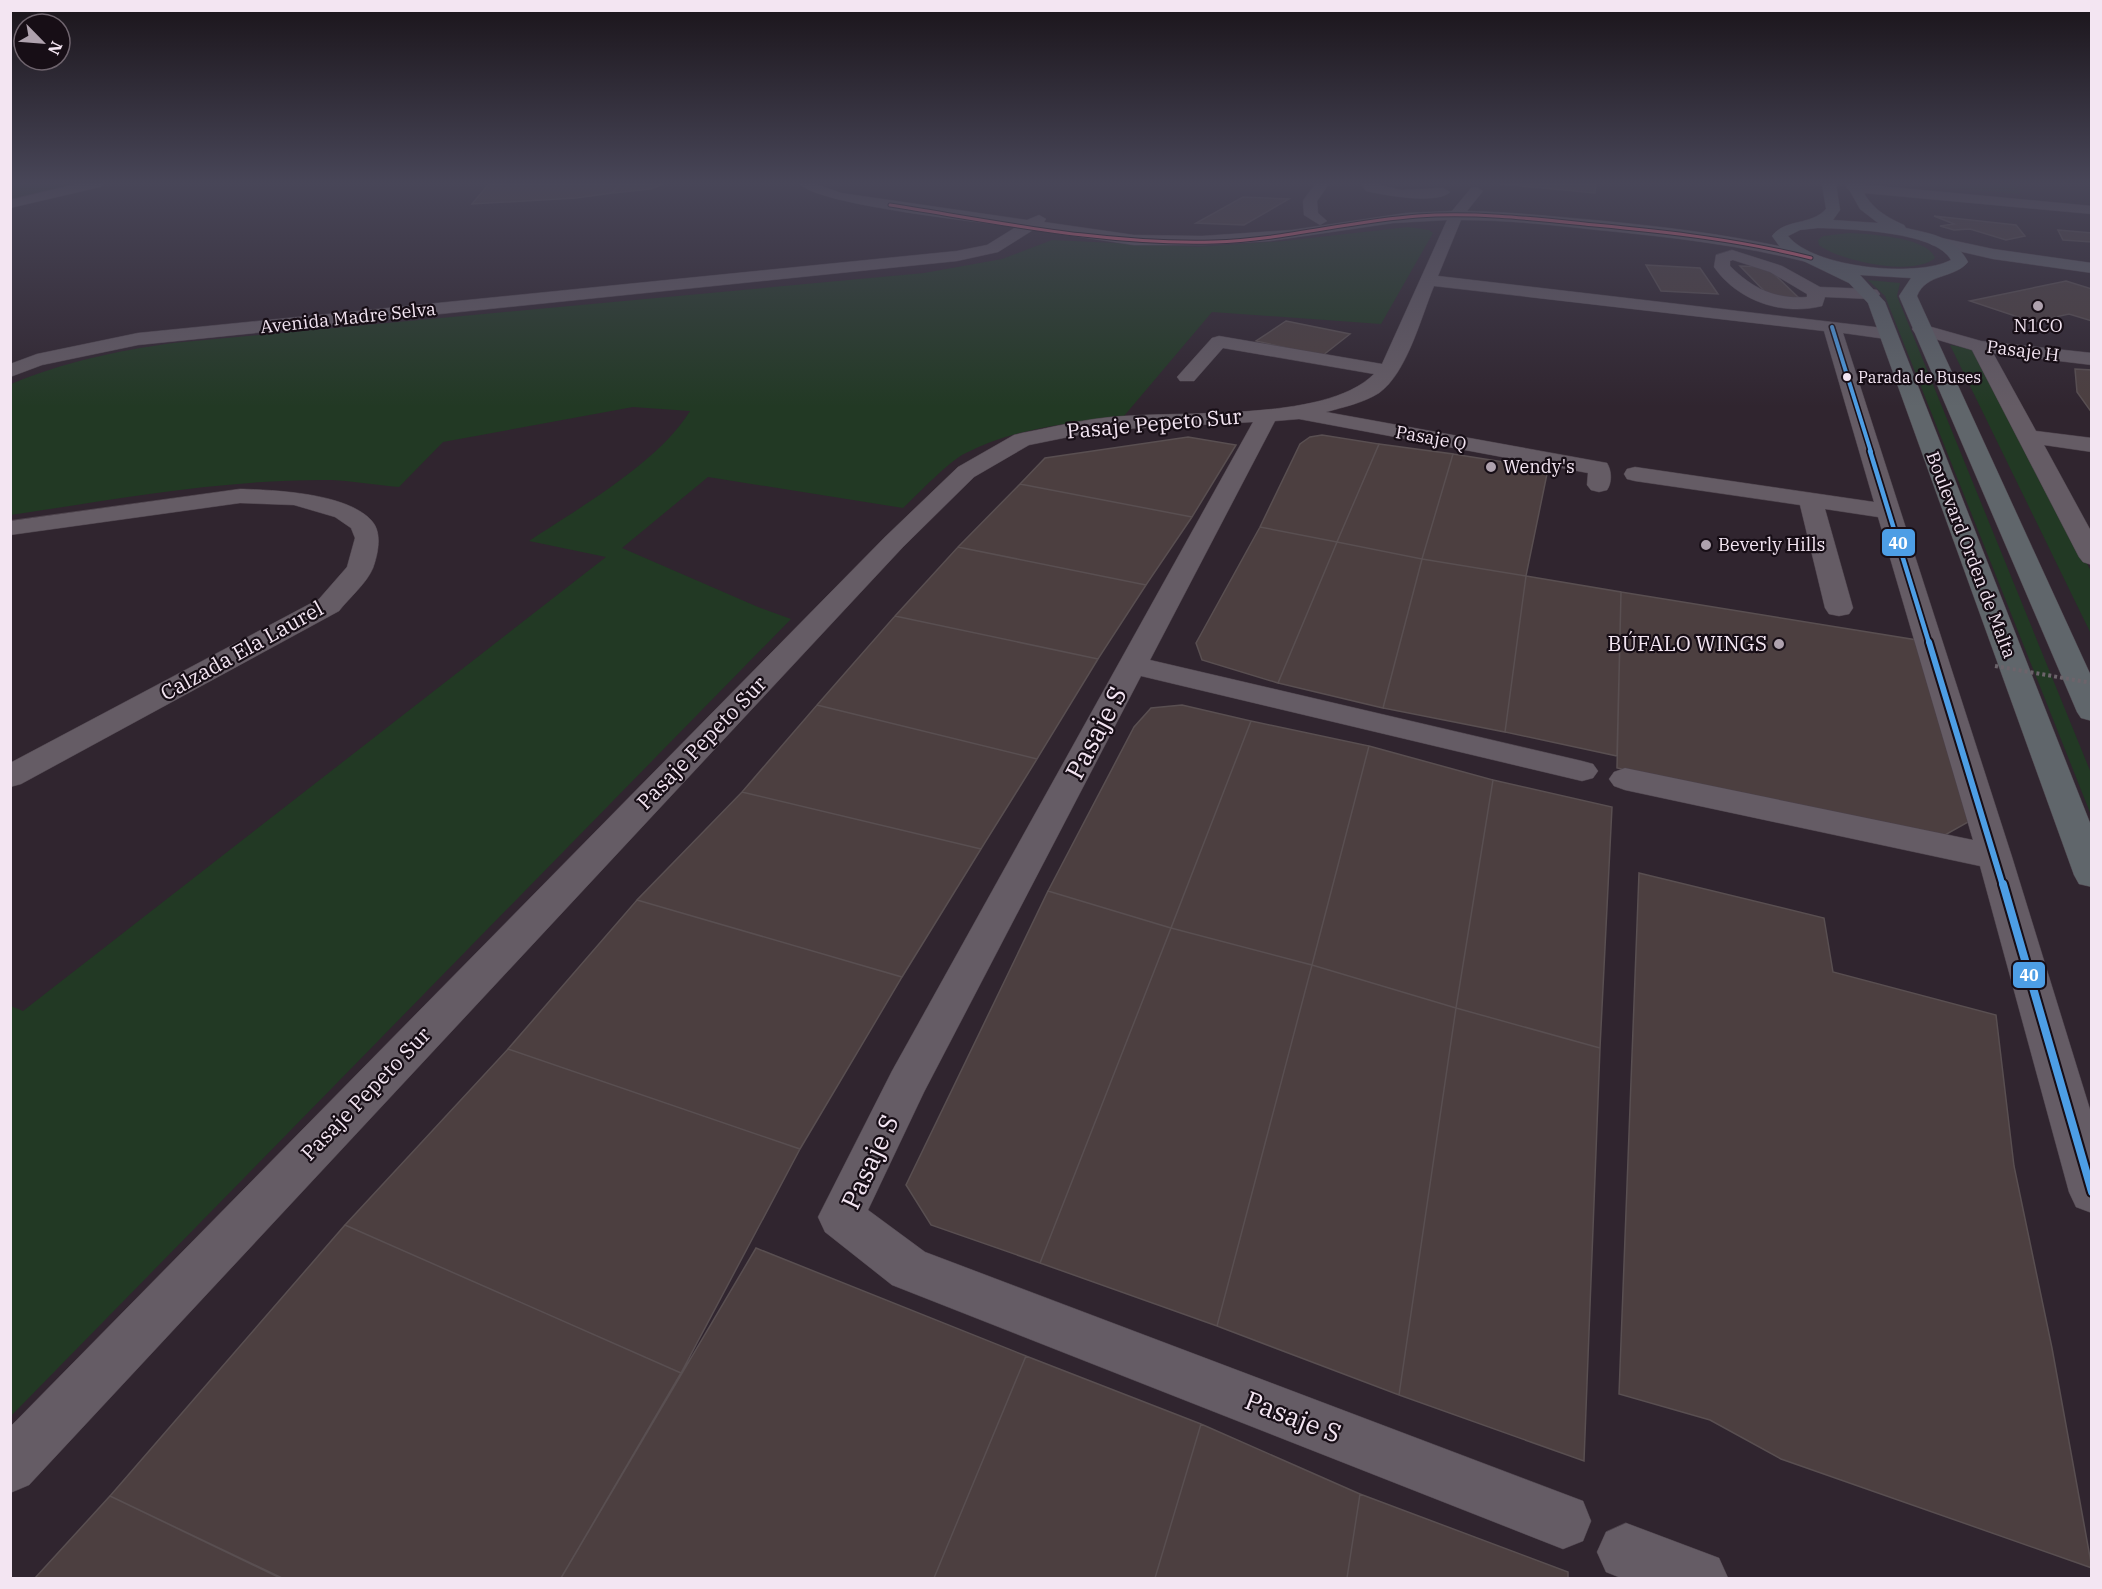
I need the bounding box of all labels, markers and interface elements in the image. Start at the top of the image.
north arrow [12,12,72,72]
text: N [44,38,67,58]
street label: Avenida Madre Selva [259,297,437,338]
marker: N1CO [2031,299,2045,313]
place label: N1CO [2013,314,2063,337]
street label: Pasaje H [1985,335,2061,366]
place label: Parada de Buses [1858,367,1981,387]
marker: Parada de Buses [1841,371,1853,383]
street label: Pasaje Pepeto Sur [1065,401,1243,445]
street label: Pasaje Q [1394,420,1468,455]
street label: Boulevard Orden de Malta [1921,448,2022,662]
place label: Wendy's [1503,455,1575,478]
marker: Wendy's [1484,460,1498,474]
line badge: 40 [1881,528,1916,557]
place label: Beverly Hills [1718,533,1825,556]
text: 40 [1888,533,1908,553]
marker: Beverly Hills [1699,538,1713,552]
street label: Calzada Ela Laurel [155,594,328,707]
place label: BÚFALO WINGS [1608,629,1767,657]
marker: BÚFALO WINGS [1772,637,1786,651]
street label: Pasaje Pepeto Sur [630,669,773,815]
street label: Pasaje S [1057,680,1134,785]
line badge: 40 [2012,961,2046,989]
text: 40 [2019,965,2039,985]
street label: Pasaje Pepeto Sur [294,1020,437,1166]
street label: Pasaje S [833,1109,906,1214]
street label: Pasaje S [1241,1382,1346,1450]

